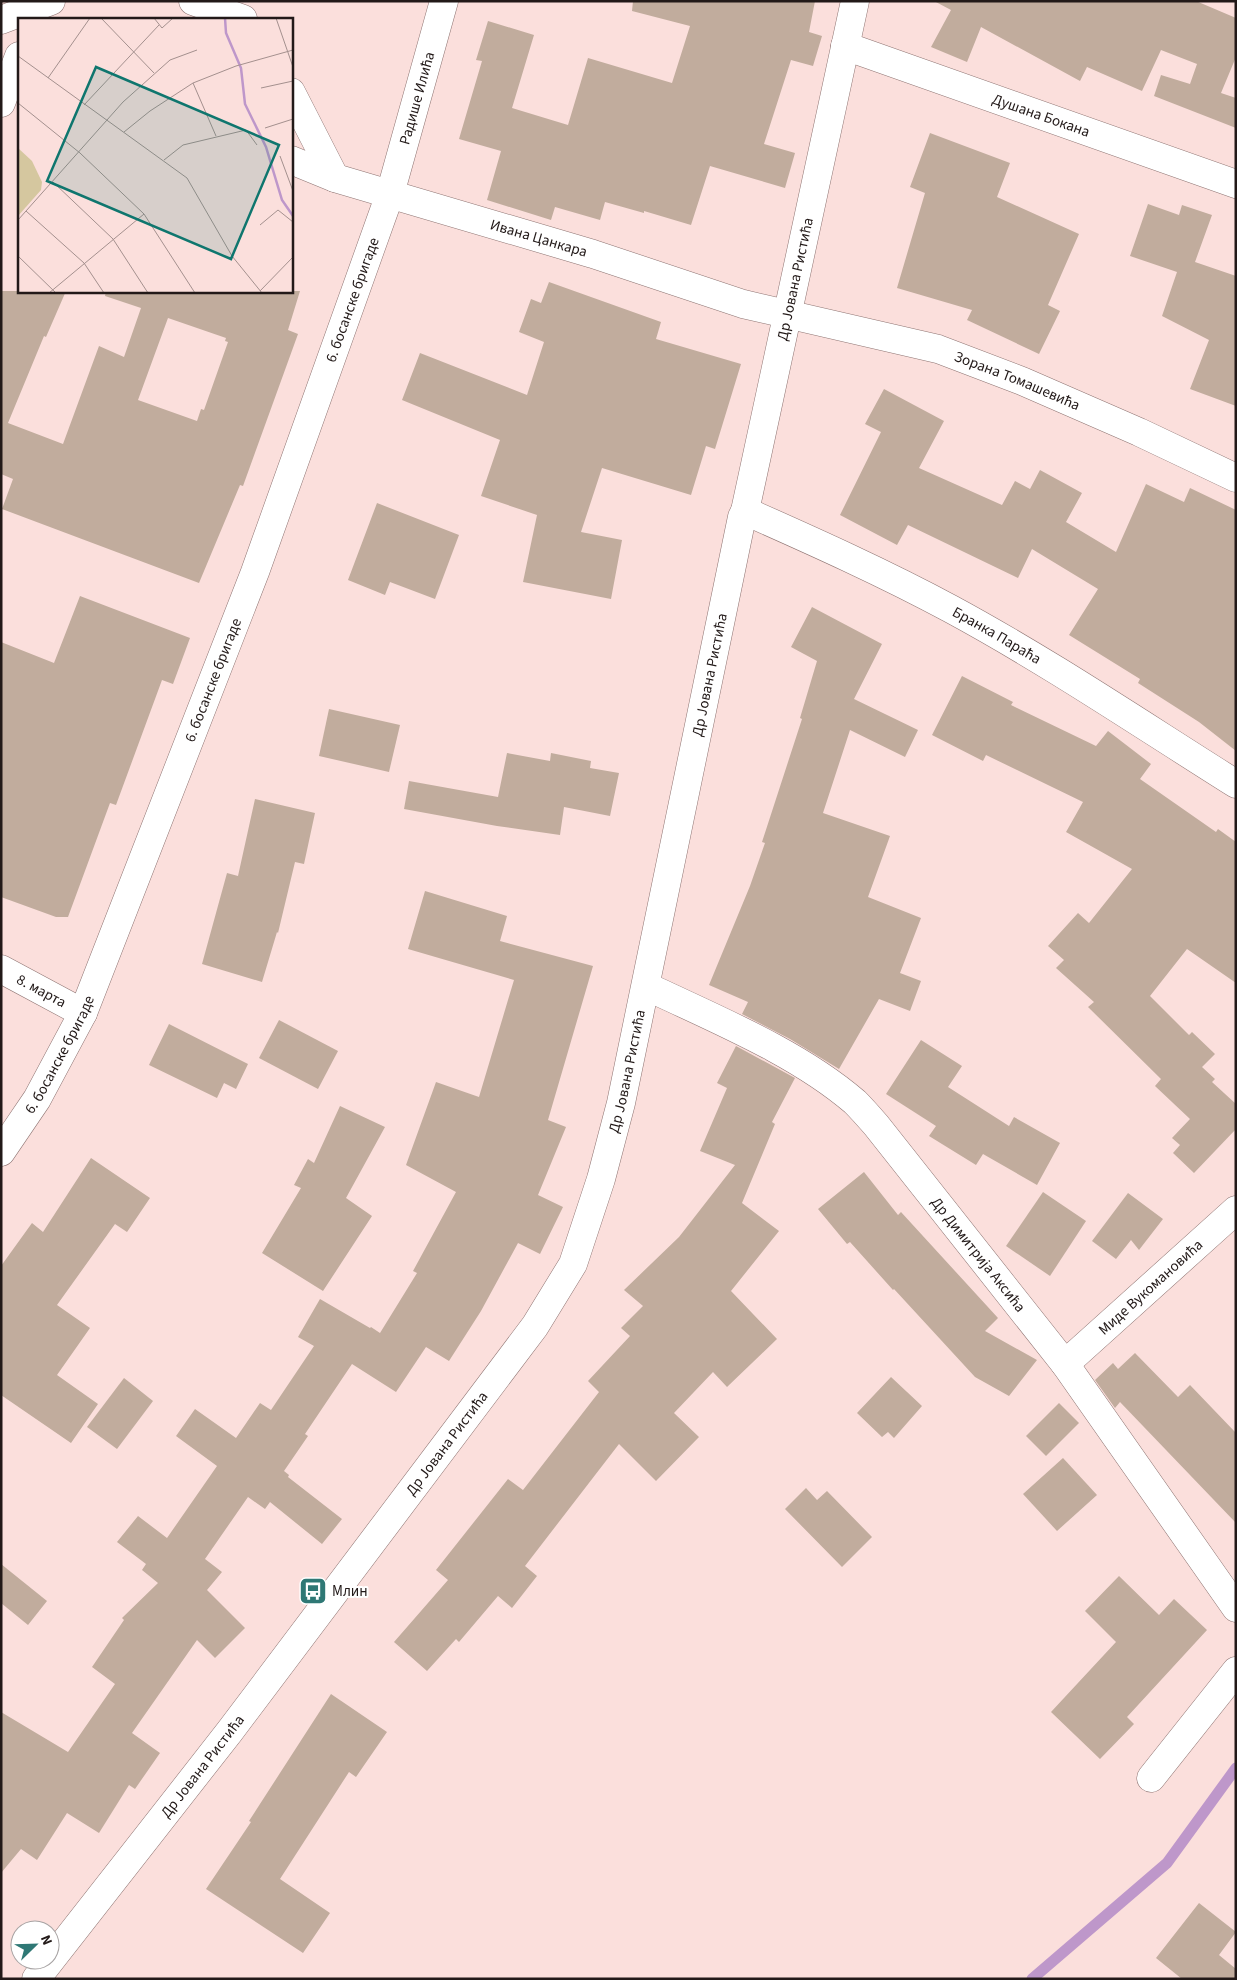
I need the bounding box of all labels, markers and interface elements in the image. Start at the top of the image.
inset map [18,18,292,292]
street label: Радише Илића [394,49,440,147]
street label: Душана Бокана [989,89,1093,143]
street label: Ивана Цанкара [488,214,590,263]
street label: Др Јована Ристића [772,216,819,343]
street label: 6. босанске бригаде [321,235,385,365]
street label: Зорана Томашевића [951,346,1083,416]
street label: Бранка Параћа [948,602,1045,670]
street label: Др Јована Ристића [687,611,733,738]
street label: 6. босанске бригаде [180,615,247,745]
street label: 8. марта [13,969,70,1013]
street label: 6. босанске бригаде [20,993,100,1118]
street label: Др Јована Ристића [604,1008,651,1135]
street label: Др Димитрија Аксића [926,1193,1030,1317]
street label: Миде Вукомановића [1094,1235,1208,1340]
street label: Др Јована Ристића [401,1387,493,1500]
bus stop icon: Млин [298,1576,328,1606]
place label: Млин [332,1581,368,1602]
street label: Др Јована Ристића [156,1711,250,1823]
north arrow [10,1920,60,1970]
text: N [35,1932,57,1949]

